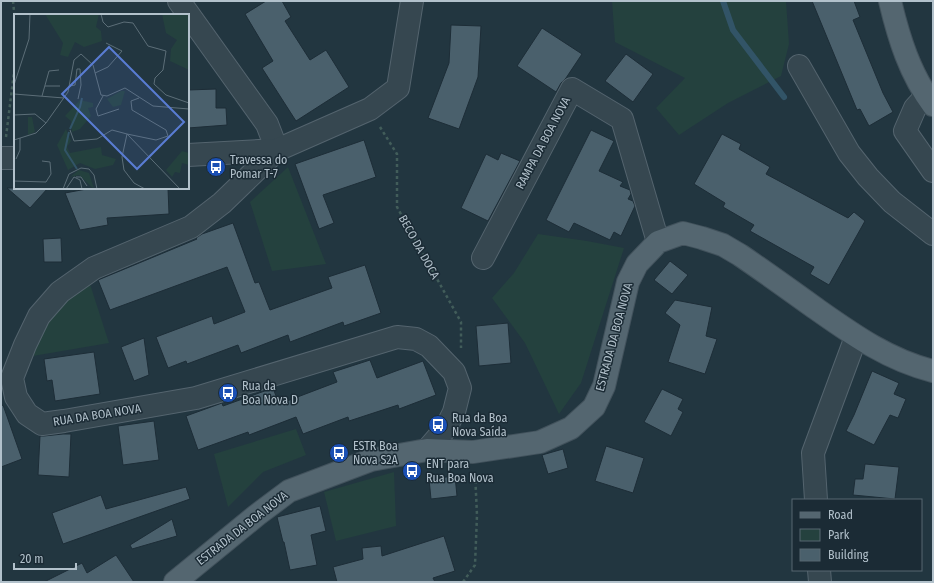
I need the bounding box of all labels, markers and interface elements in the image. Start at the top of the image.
inset map [14,14,189,189]
street label: RAMPA DA BOA NOVA [513,94,573,191]
place label: Travessa do Pomar T-7 [230,153,287,181]
bus stop icon: Travessa do Pomar T-7 [205,156,227,178]
street label: BECO DA DOCA [396,212,443,282]
street label: ESTRADA DA BOA NOVA [593,281,635,393]
place label: Rua da Boa Nova D [242,379,298,407]
bus stop icon: Rua da Boa Nova D [217,382,239,404]
street label: RUA DA BOA NOVA [52,401,143,429]
place label: Rua da Boa Nova Saída [452,411,507,439]
bus stop icon: Rua da Boa Nova Saída [427,414,449,436]
place label: ESTR Boa Nova S2A [353,439,399,467]
bus stop icon: ESTR Boa Nova S2A [328,442,350,464]
place label: ENT para Rua Boa Nova [426,457,494,485]
bus stop icon: ENT para Rua Boa Nova [401,460,423,482]
street label: ESTRADA DA BOA NOVA [194,488,291,568]
legend [792,499,922,571]
text: Road [828,508,853,522]
text: Park [828,528,850,542]
scale bar [14,545,76,571]
text: Building [828,548,869,562]
text: 20 m [20,552,44,566]

